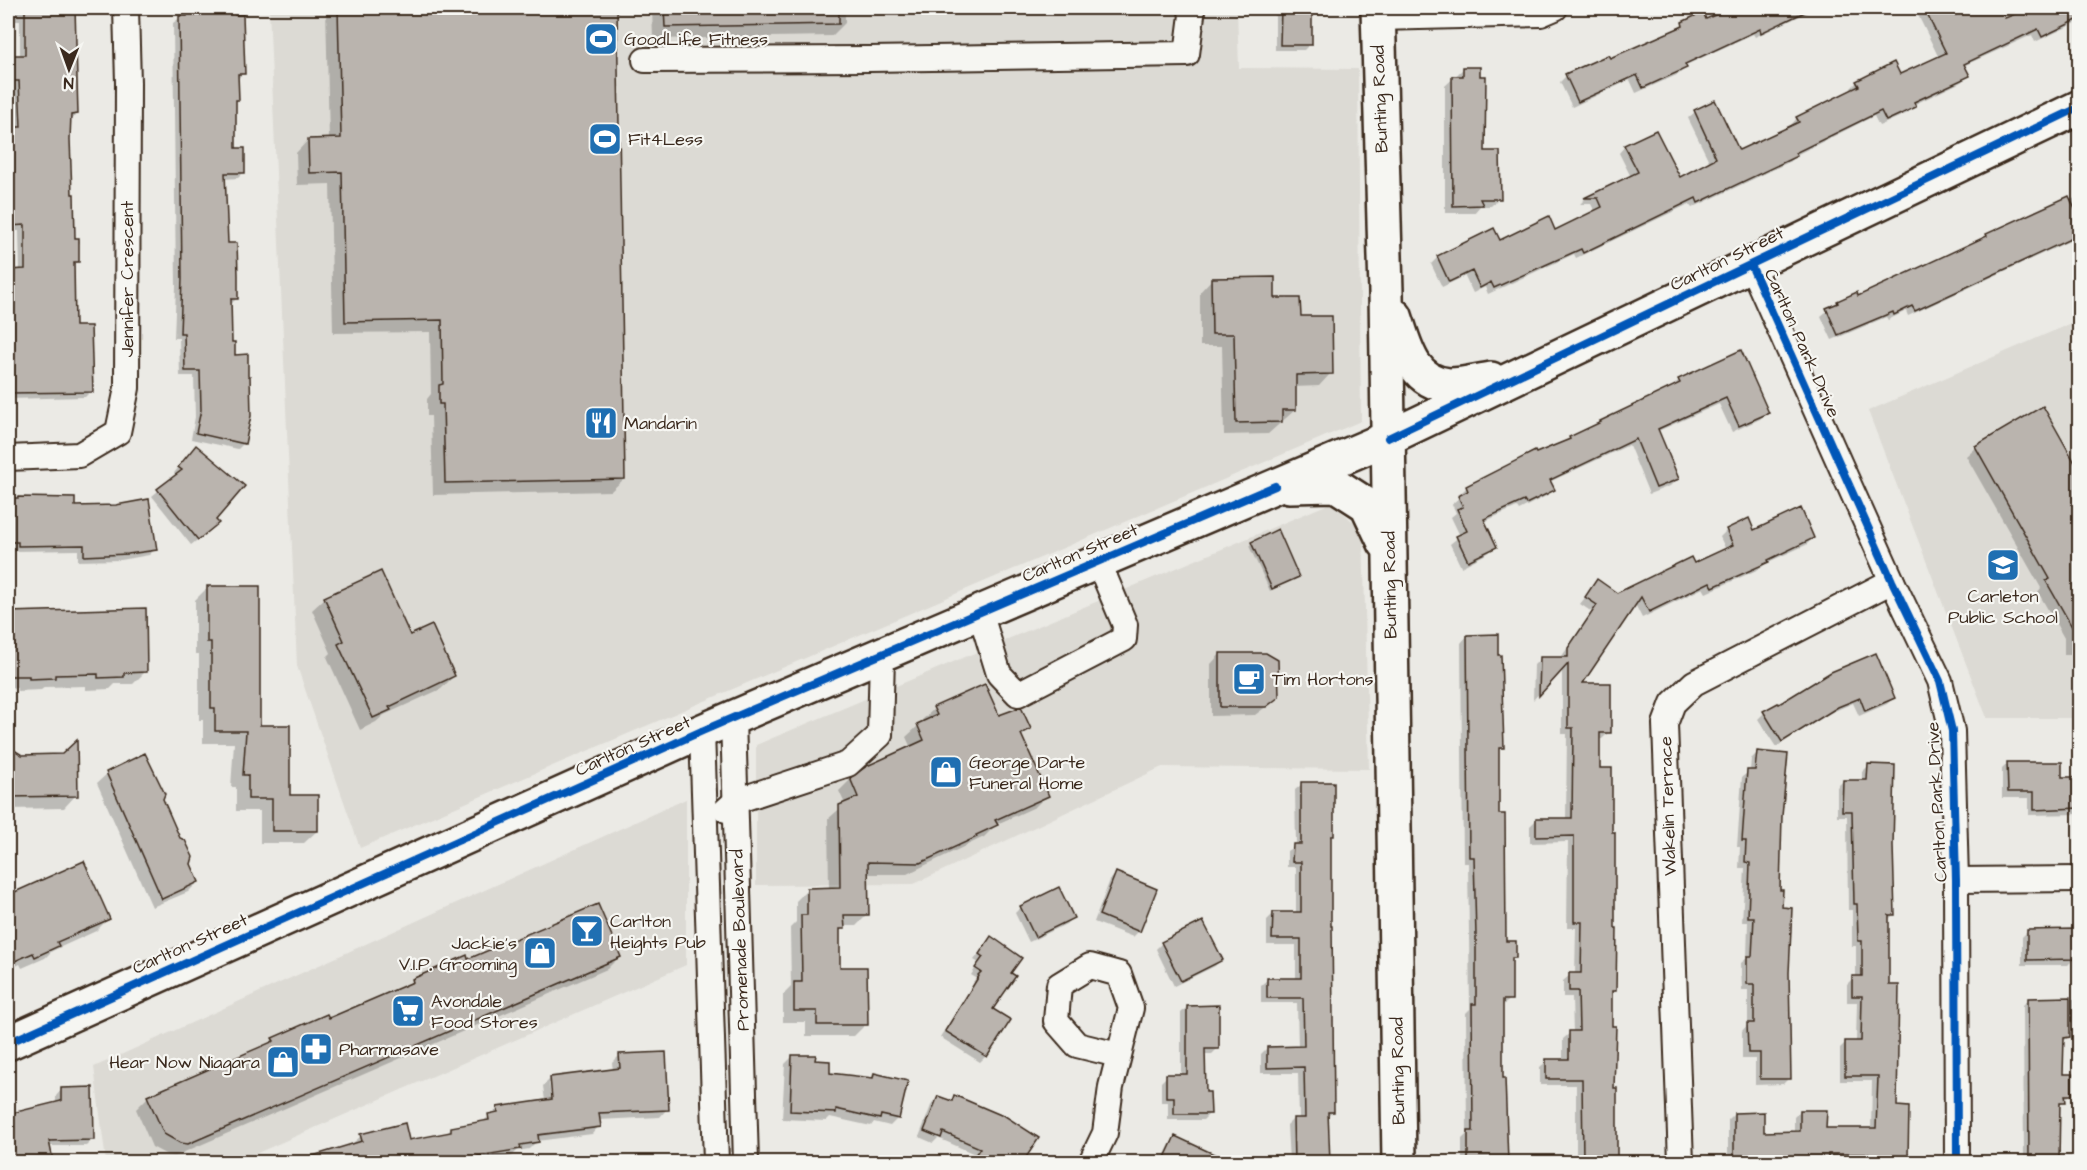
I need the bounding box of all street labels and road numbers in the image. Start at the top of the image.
street label: Bunting Road [1366,45,1395,153]
street label: Jennifer Crescent [115,200,140,357]
street label: Carlton Street [1666,220,1789,297]
street label: Carlton Park Drive [1758,265,1846,422]
street label: Carlton Street [1018,517,1143,589]
street label: Bunting Road [1377,531,1404,639]
street label: Carlton Street [571,709,695,783]
street label: Carlton Park Drive [1920,721,1954,883]
street label: Wakelin Terrace [1653,735,1683,876]
street label: Promenade Boulevard [724,849,756,1031]
street label: Carlton Street [128,907,252,981]
street label: Bunting Road [1385,1017,1412,1125]

